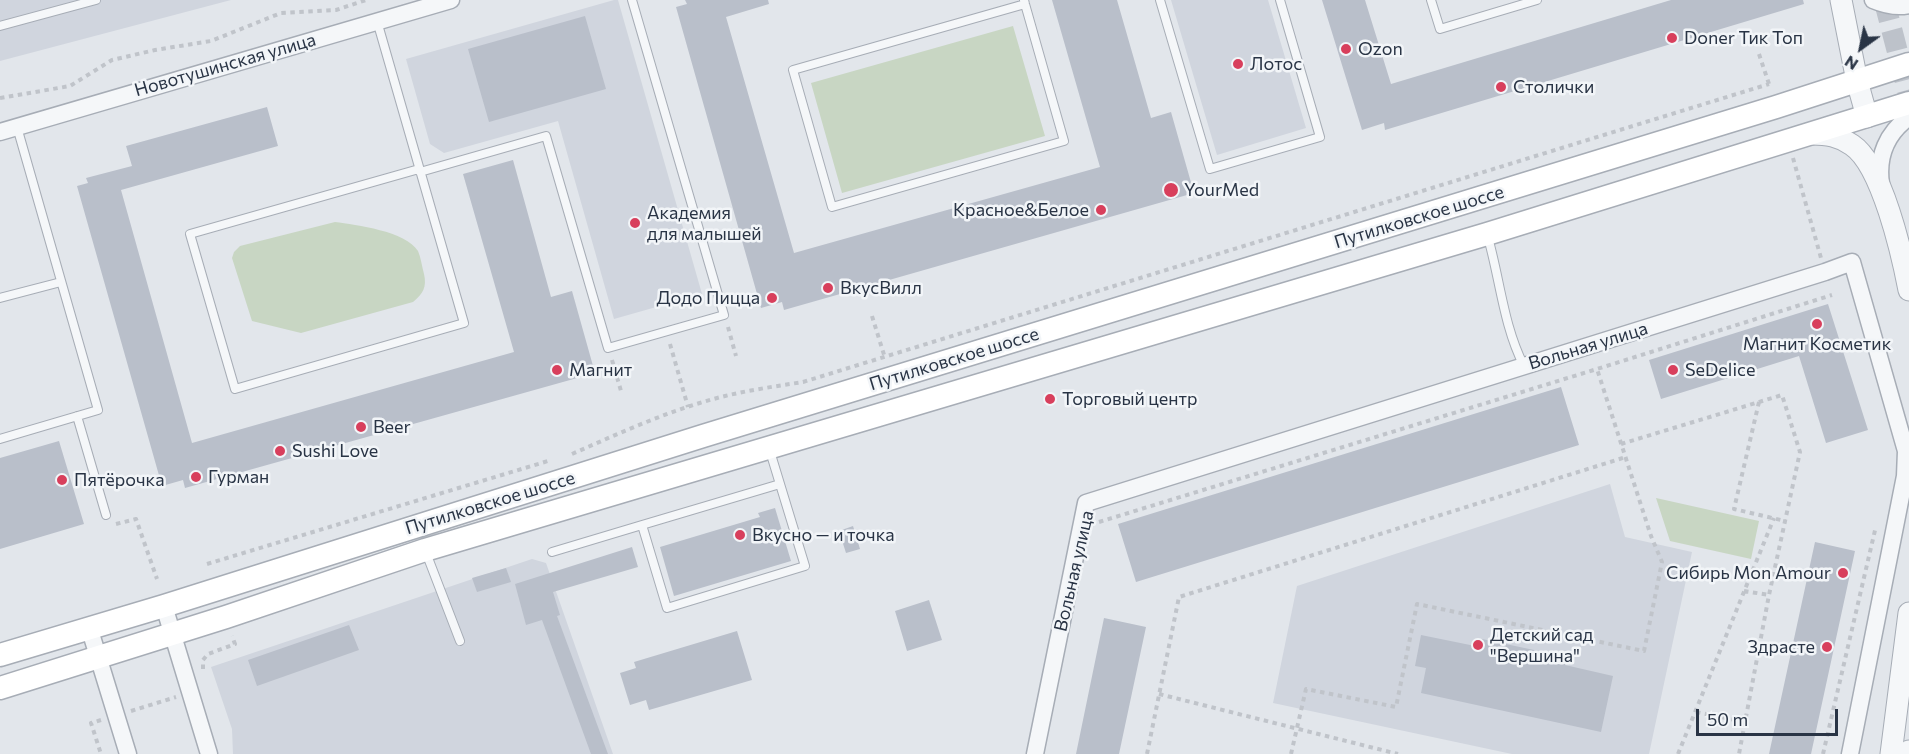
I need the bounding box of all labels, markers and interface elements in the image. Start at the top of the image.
north arrow [1831,18,1891,78]
place label: Doner Тик Топ [1684,27,1803,49]
street label: Новотушинская улица [132,29,318,101]
marker: Doner Тик Топ [1665,31,1679,45]
place label: Ozon [1358,38,1403,60]
marker: Ozon [1339,42,1353,56]
text: N [1841,52,1861,75]
place label: Лотос [1250,53,1302,75]
marker: Лотос [1231,57,1245,71]
place label: Столички [1513,76,1594,98]
marker: Столички [1494,80,1508,94]
place label: YourMed [1184,179,1259,201]
marker: YourMed [1162,181,1180,199]
street label: Путилковское шоссе [1332,181,1506,253]
place label: Красное&Белое [953,199,1089,221]
place label: Академия для малышей [647,202,762,244]
marker: Красное&Белое [1094,203,1108,217]
marker: Академия для малышей [628,216,642,230]
place label: ВкусВилл [840,277,922,299]
marker: ВкусВилл [821,281,835,295]
place label: Додо Пицца [657,287,760,309]
marker: Додо Пицца [765,291,779,305]
marker: Магнит Косметик [1810,317,1824,331]
street label: Вольная улица [1526,318,1650,374]
street label: Путилковское шоссе [867,323,1041,395]
place label: Магнит Косметик [1743,333,1891,355]
place label: Магнит [569,359,632,381]
place label: SeDelice [1685,359,1755,381]
marker: Магнит [550,363,564,377]
marker: SeDelice [1666,363,1680,377]
place label: Торговый центр [1062,388,1198,410]
marker: Торговый центр [1043,392,1057,406]
place label: Beer [373,416,411,438]
marker: Beer [354,420,368,434]
place label: Sushi Love [292,440,378,462]
marker: Sushi Love [273,444,287,458]
place label: Гурман [208,466,269,488]
street label: Путилковское шоссе [403,467,577,539]
place label: Пятёрочка [74,469,165,491]
marker: Гурман [189,470,203,484]
marker: Пятёрочка [55,473,69,487]
street label: Вольная улица [1050,508,1098,634]
place label: Вкусно — и точка [752,524,895,546]
marker: Вкусно — и точка [733,528,747,542]
place label: Сибирь Mon Amour [1666,562,1831,584]
marker: Сибирь Mon Amour [1836,566,1850,580]
place label: Детский сад "Вершина" [1490,624,1593,666]
place label: Здрасте [1748,636,1815,658]
marker: Детский сад "Вершина" [1471,638,1485,652]
marker: Здрасте [1820,640,1834,654]
scale bar [1699,697,1842,735]
text: 50 m [1707,708,1748,730]

